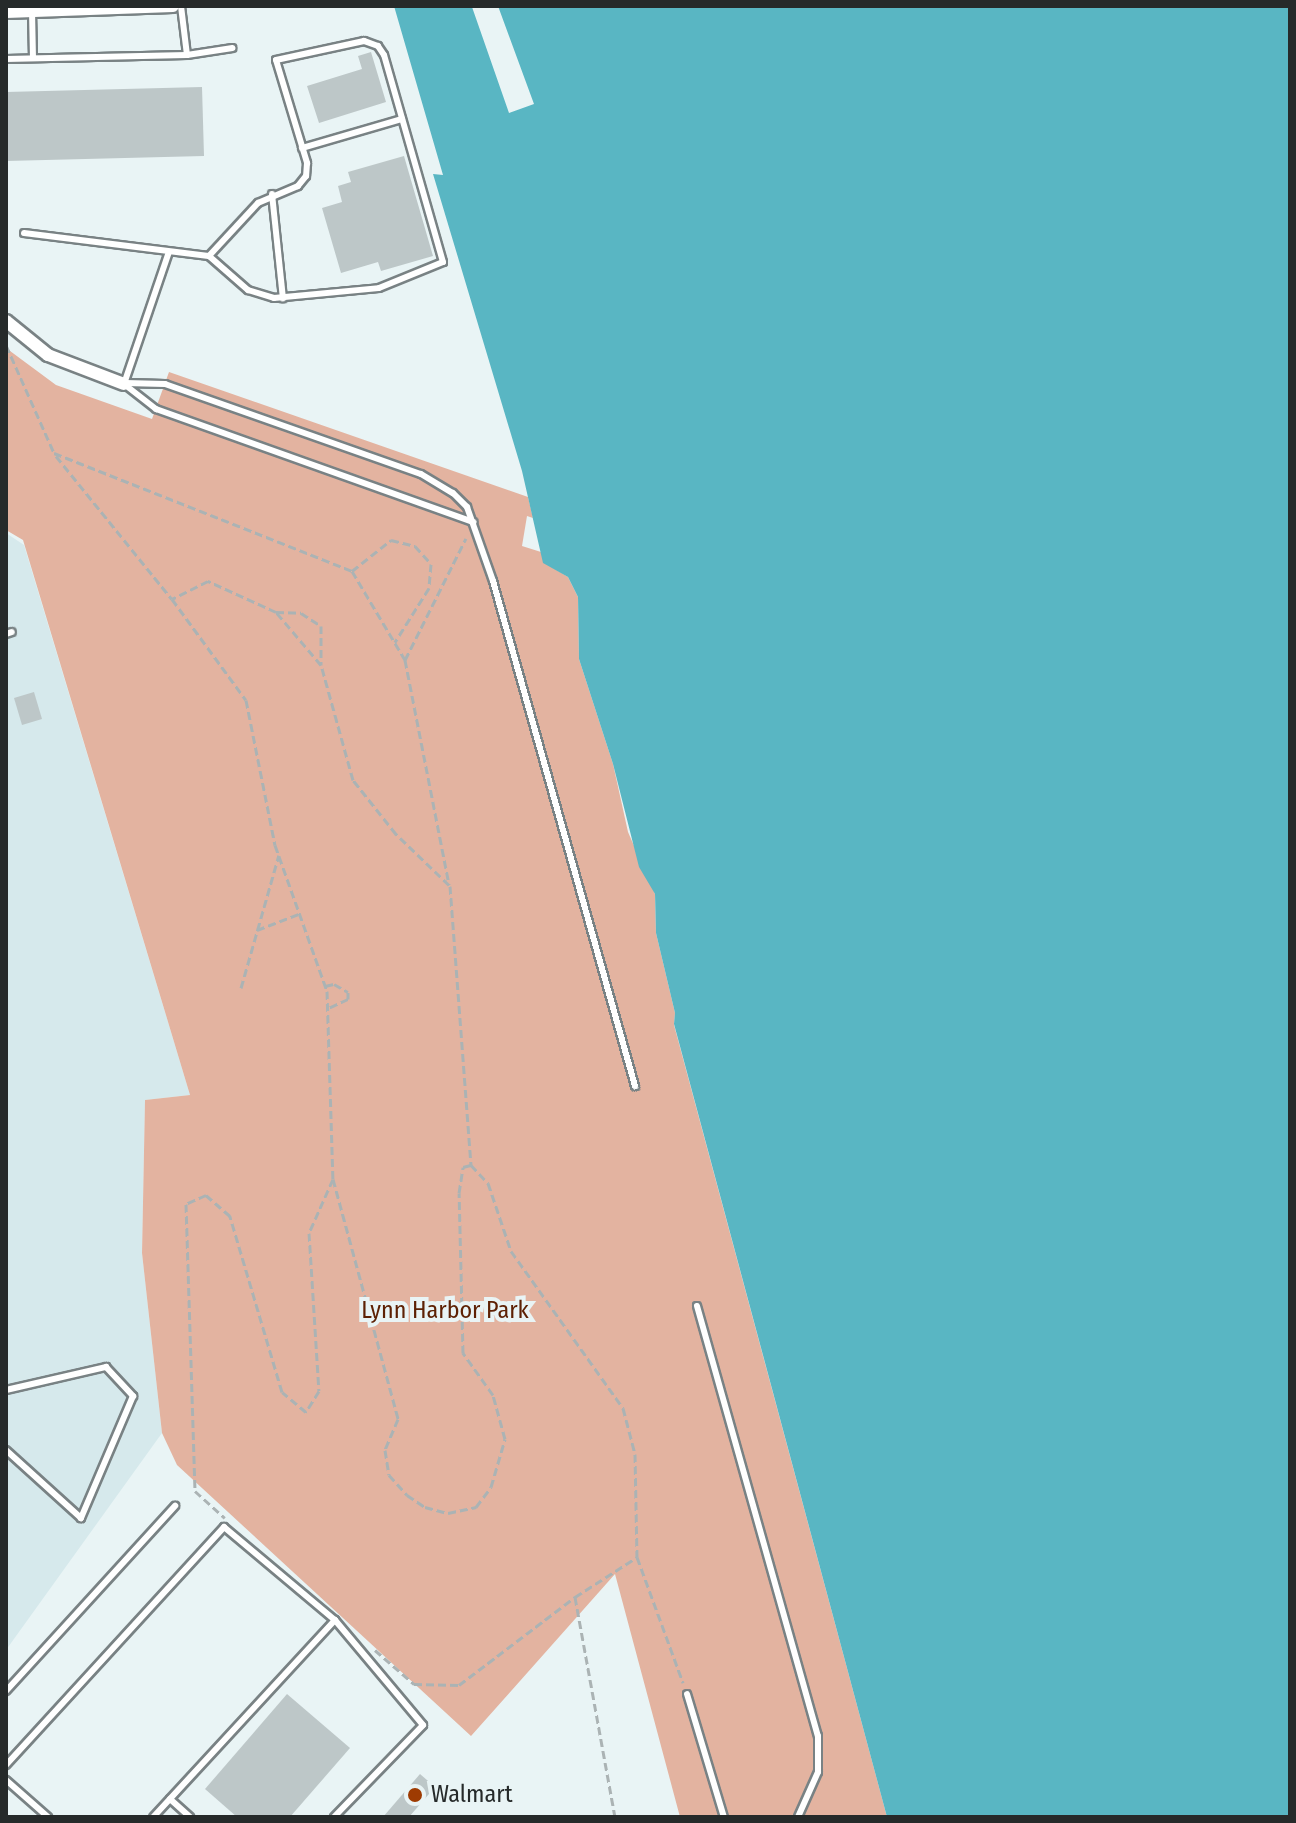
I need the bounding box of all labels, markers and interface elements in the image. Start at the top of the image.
park label: Lynn Harbor Park [361,1297,529,1325]
place label: Walmart [431,1781,513,1809]
marker: Walmart [406,1786,424,1804]

